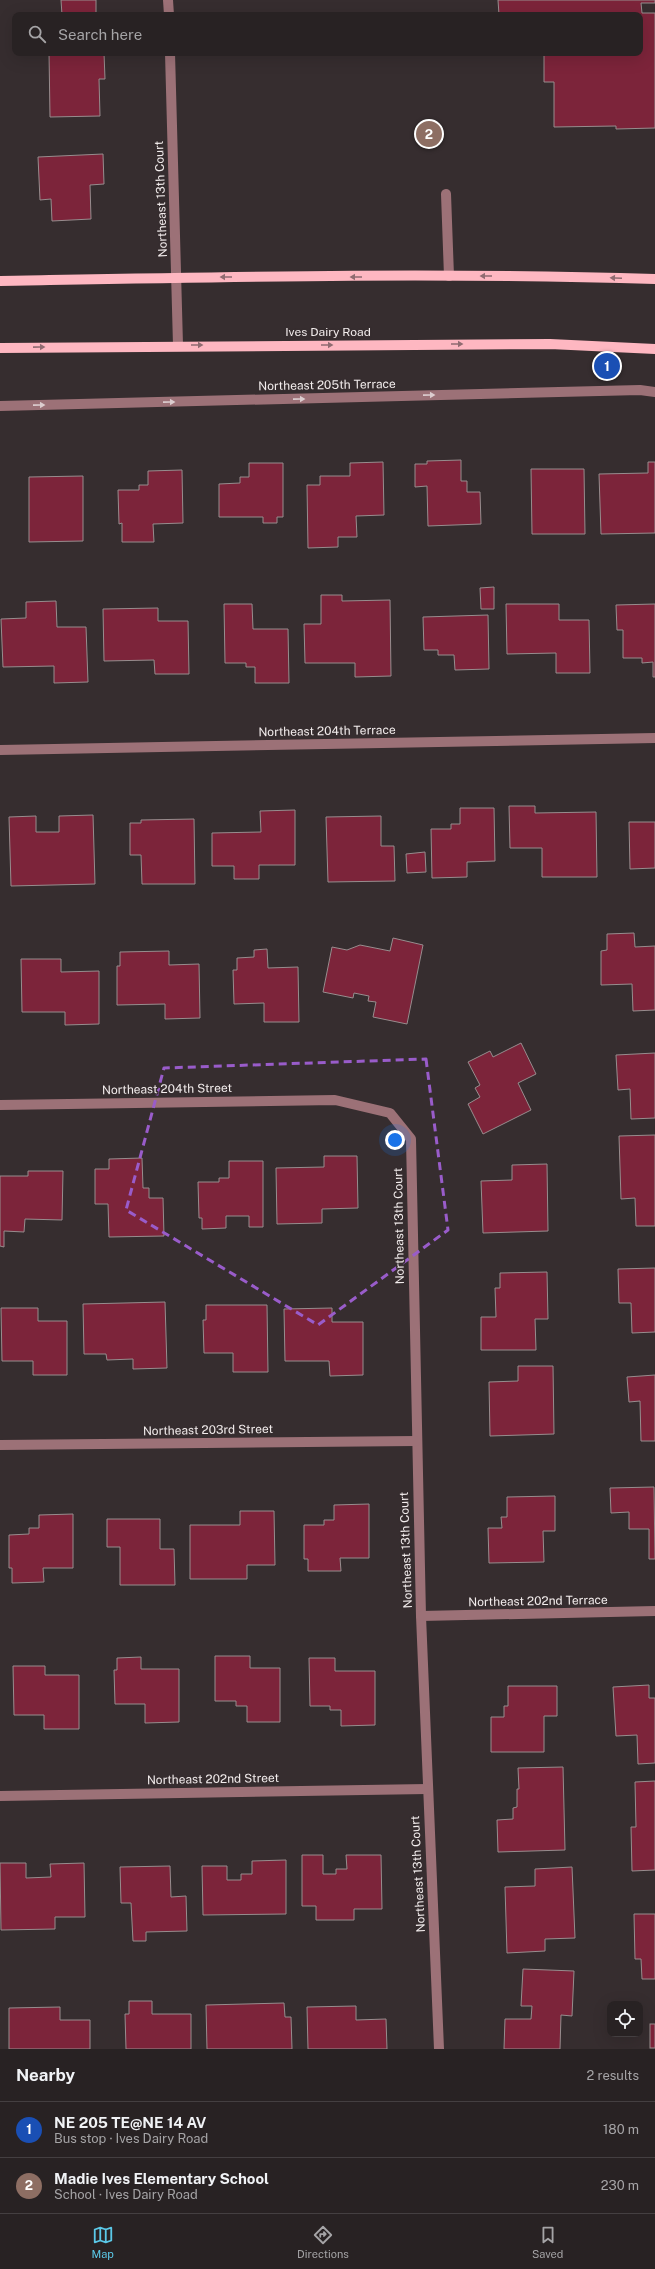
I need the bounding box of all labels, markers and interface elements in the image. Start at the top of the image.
search box [12,12,643,56]
icon: search [26,23,48,45]
text: Search here [58,26,142,43]
pin: 2 [416,119,442,149]
street label: Northeast 13th Court [152,140,170,258]
one-way arrow [350,273,362,280]
one-way arrow [479,273,492,279]
one-way arrow [219,274,232,280]
one-way arrow [609,275,622,281]
street label: Ives Dairy Road [285,325,371,339]
one-way arrow [451,341,464,347]
one-way arrow [191,342,204,348]
one-way arrow [321,342,334,348]
one-way arrow [33,344,46,350]
pin: 1 [594,351,620,381]
street label: Northeast 205th Terrace [258,377,396,393]
one-way arrow [423,392,435,399]
one-way arrow [293,396,306,402]
one-way arrow [163,399,176,405]
one-way arrow [33,402,46,408]
street label: Northeast 204th Terrace [258,723,396,739]
street label: Northeast 204th Street [102,1081,233,1097]
your location [385,1130,405,1150]
street label: Northeast 13th Court [391,1167,407,1285]
street label: Northeast 203rd Street [143,1422,274,1438]
street label: Northeast 13th Court [397,1491,415,1609]
street label: Northeast 202nd Terrace [468,1593,608,1609]
street label: Northeast 202nd Street [147,1771,280,1787]
street label: Northeast 13th Court [408,1815,428,1933]
map controls [607,2001,643,2037]
button: locate [607,2001,643,2037]
text: Nearby [16,2065,75,2085]
text: 2 results [587,2068,639,2083]
text: NE 205 TE@NE 14 AV [54,2114,206,2131]
text: 1 [26,2122,32,2137]
text: 180 m [603,2122,639,2137]
text: Bus stop · Ives Dairy Road [54,2131,208,2146]
text: Madie Ives Elementary School [54,2170,269,2187]
text: 2 [25,2178,33,2193]
text: 230 m [601,2178,639,2193]
text: School · Ives Dairy Road [54,2187,198,2202]
tab: Map [92,2224,114,2260]
tab: Directions [297,2224,349,2260]
tab: Saved [532,2224,563,2260]

